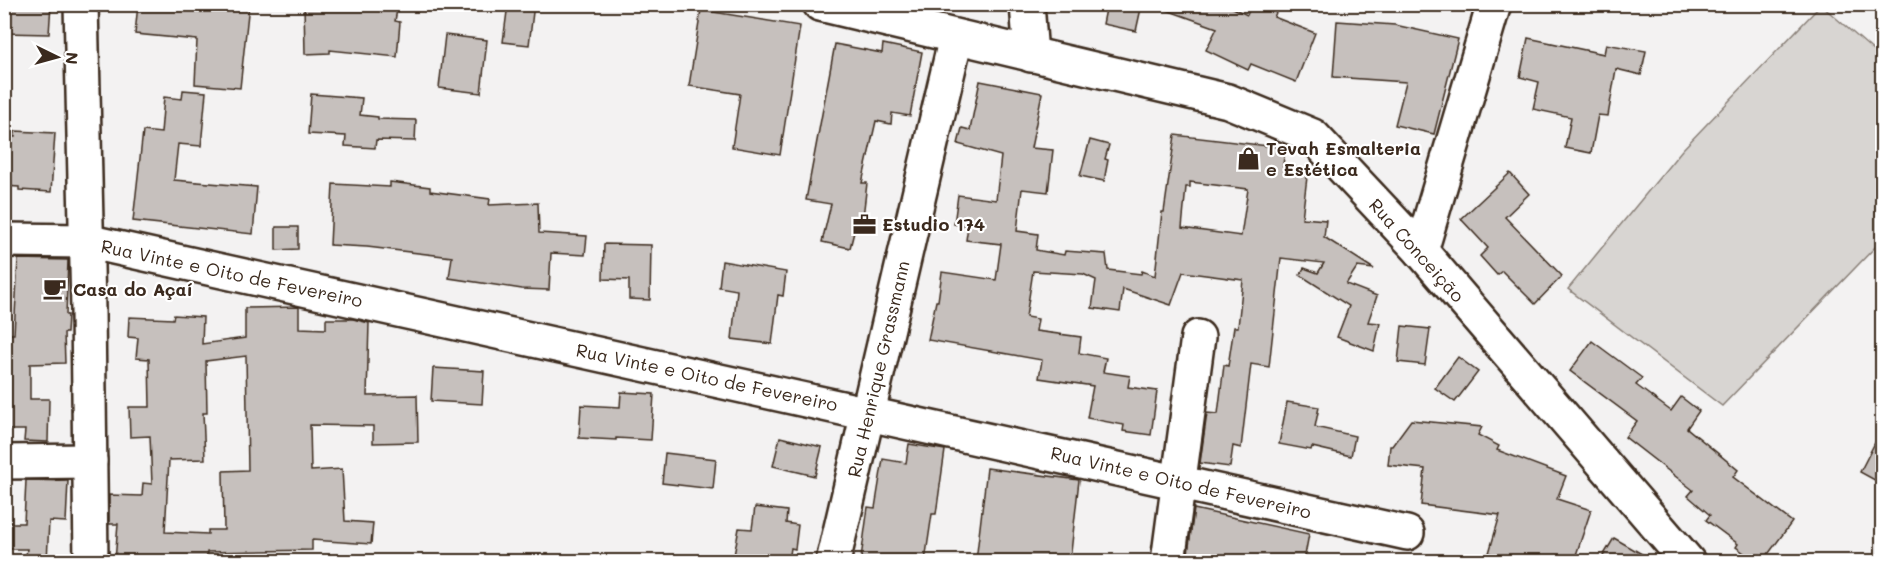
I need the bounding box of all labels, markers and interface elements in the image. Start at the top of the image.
north arrow [27,27,87,87]
text: N [61,51,83,65]
place label: Tevah Esmalteria e Estética [1266,136,1421,181]
shop icon: Tevah Esmalteria e Estética [1235,145,1261,171]
street label: Rua Conceição [1364,193,1470,307]
office icon: Estudio 174 [851,211,877,237]
place label: Estudio 174 [882,212,985,236]
street label: Rua Vinte e Oito de Fevereiro [99,234,365,313]
street label: Rua Henrique Grassmann [841,258,915,480]
cafe icon: Casa do Açaí [42,276,68,302]
place label: Casa do Açaí [73,277,193,301]
street label: Rua Vinte e Oito de Fevereiro [574,338,840,417]
street label: Rua Vinte e Oito de Fevereiro [1048,440,1314,524]

